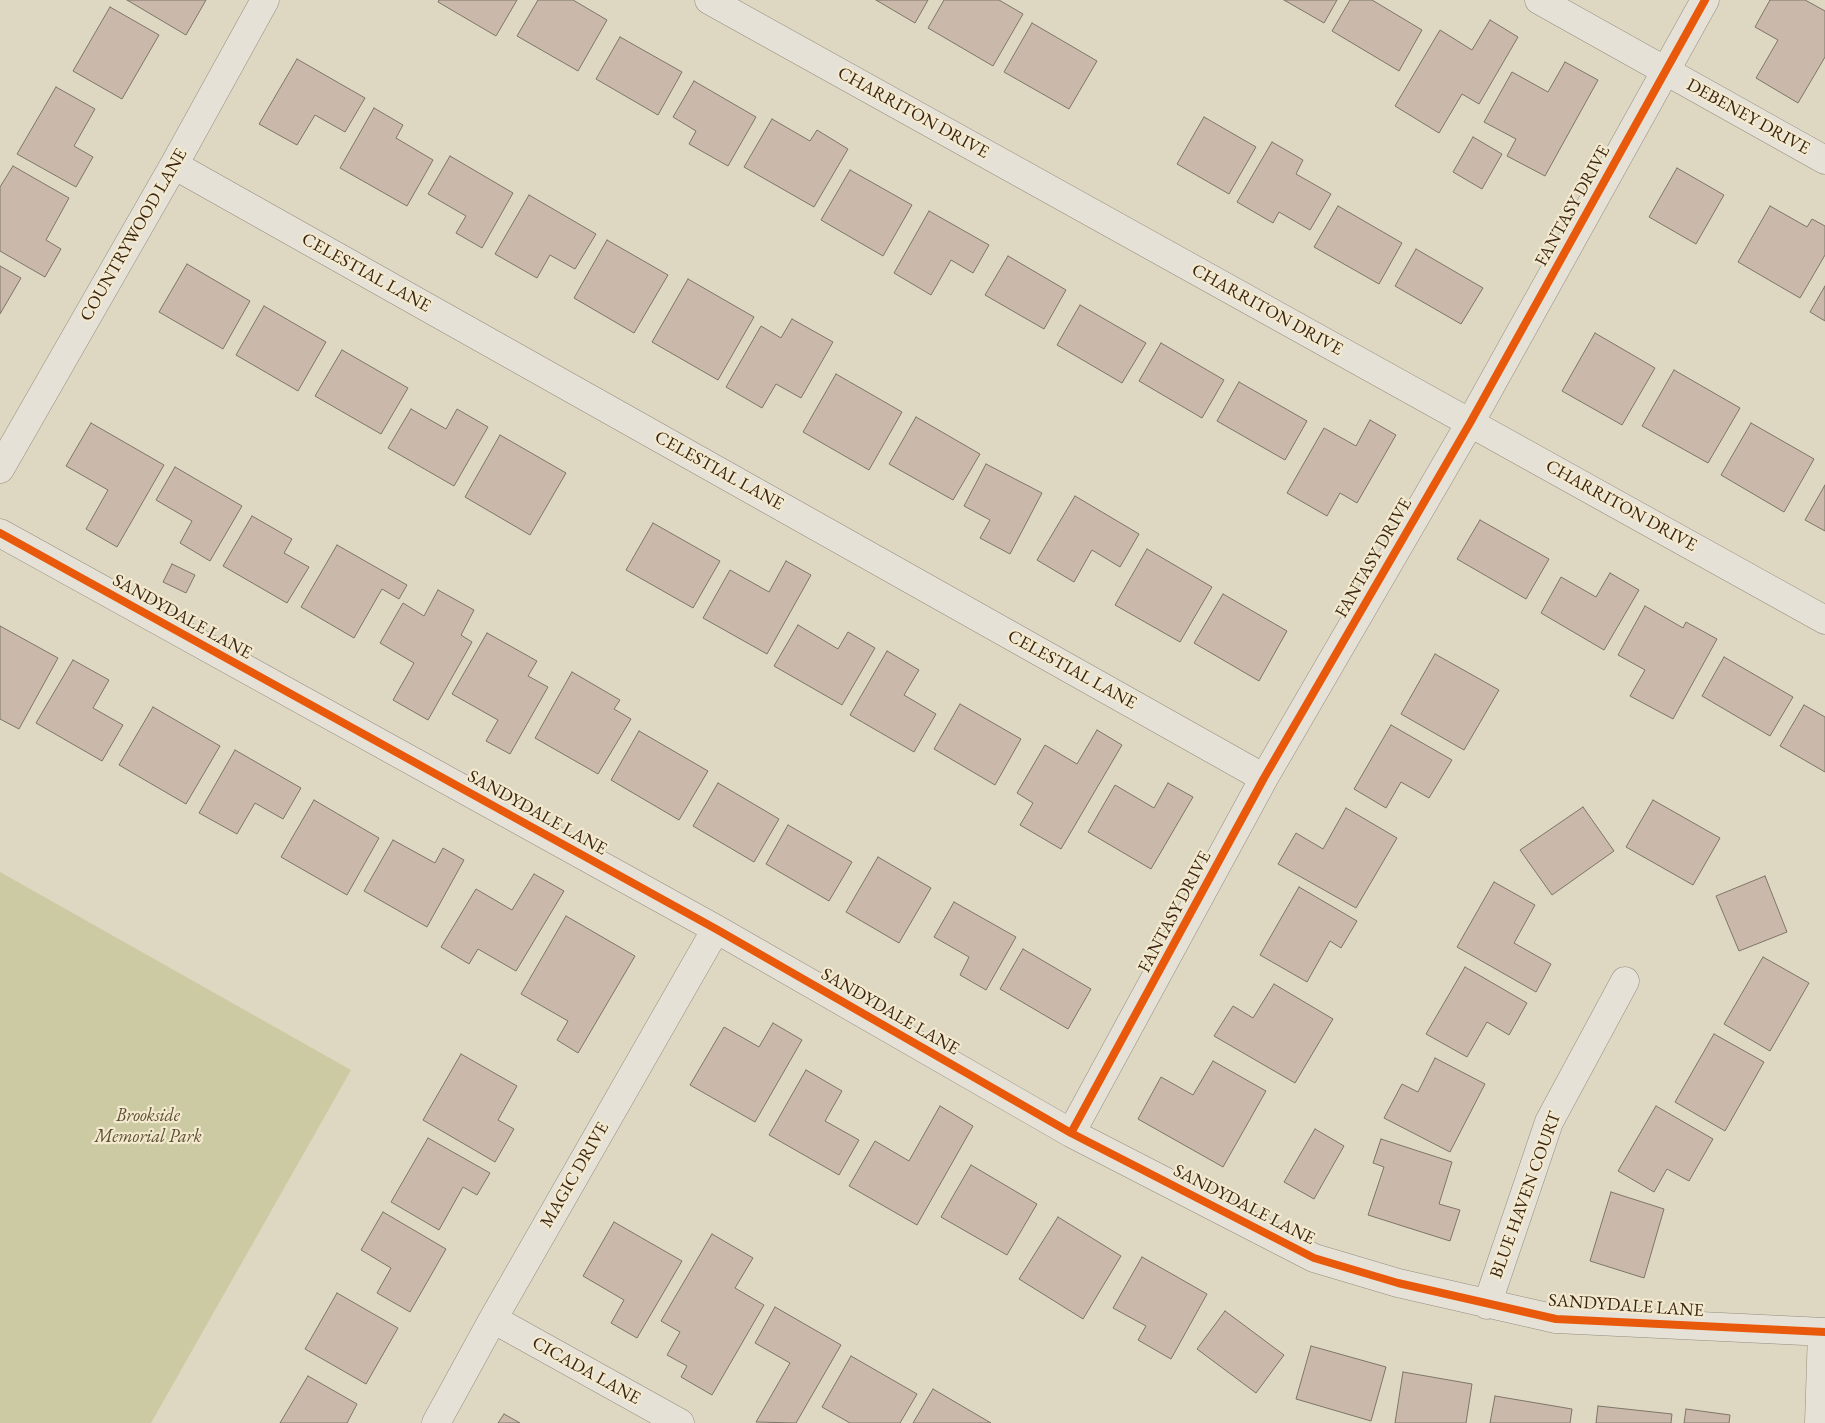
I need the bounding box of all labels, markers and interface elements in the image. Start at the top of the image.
street label: CHARRITON DRIVE [834,62,992,164]
street label: DEBENEY DRIVE [1683,74,1813,160]
street label: FANTASY DRIVE [1531,142,1615,270]
street label: COUNTRYWOOD LANE [76,145,192,325]
street label: CELESTIAL LANE [298,229,434,317]
street label: CHARRITON DRIVE [1188,259,1346,361]
street label: CELESTIAL LANE [651,427,787,515]
street label: CHARRITON DRIVE [1542,455,1700,557]
street label: FANTASY DRIVE [1331,494,1417,622]
street label: SANDYDALE LANE [109,570,255,664]
street label: CELESTIAL LANE [1004,626,1140,714]
street label: SANDYDALE LANE [464,766,610,860]
street label: FANTASY DRIVE [1134,847,1216,977]
street label: SANDYDALE LANE [817,964,963,1060]
park label: Brookside Memorial Park [94,1105,202,1148]
street label: BLUE HAVEN COURT [1486,1109,1566,1281]
street label: MAGIC DRIVE [536,1118,614,1232]
street label: SANDYDALE LANE [1170,1160,1318,1250]
street label: SANDYDALE LANE [1548,1290,1704,1322]
street label: CICADA LANE [528,1332,644,1410]

